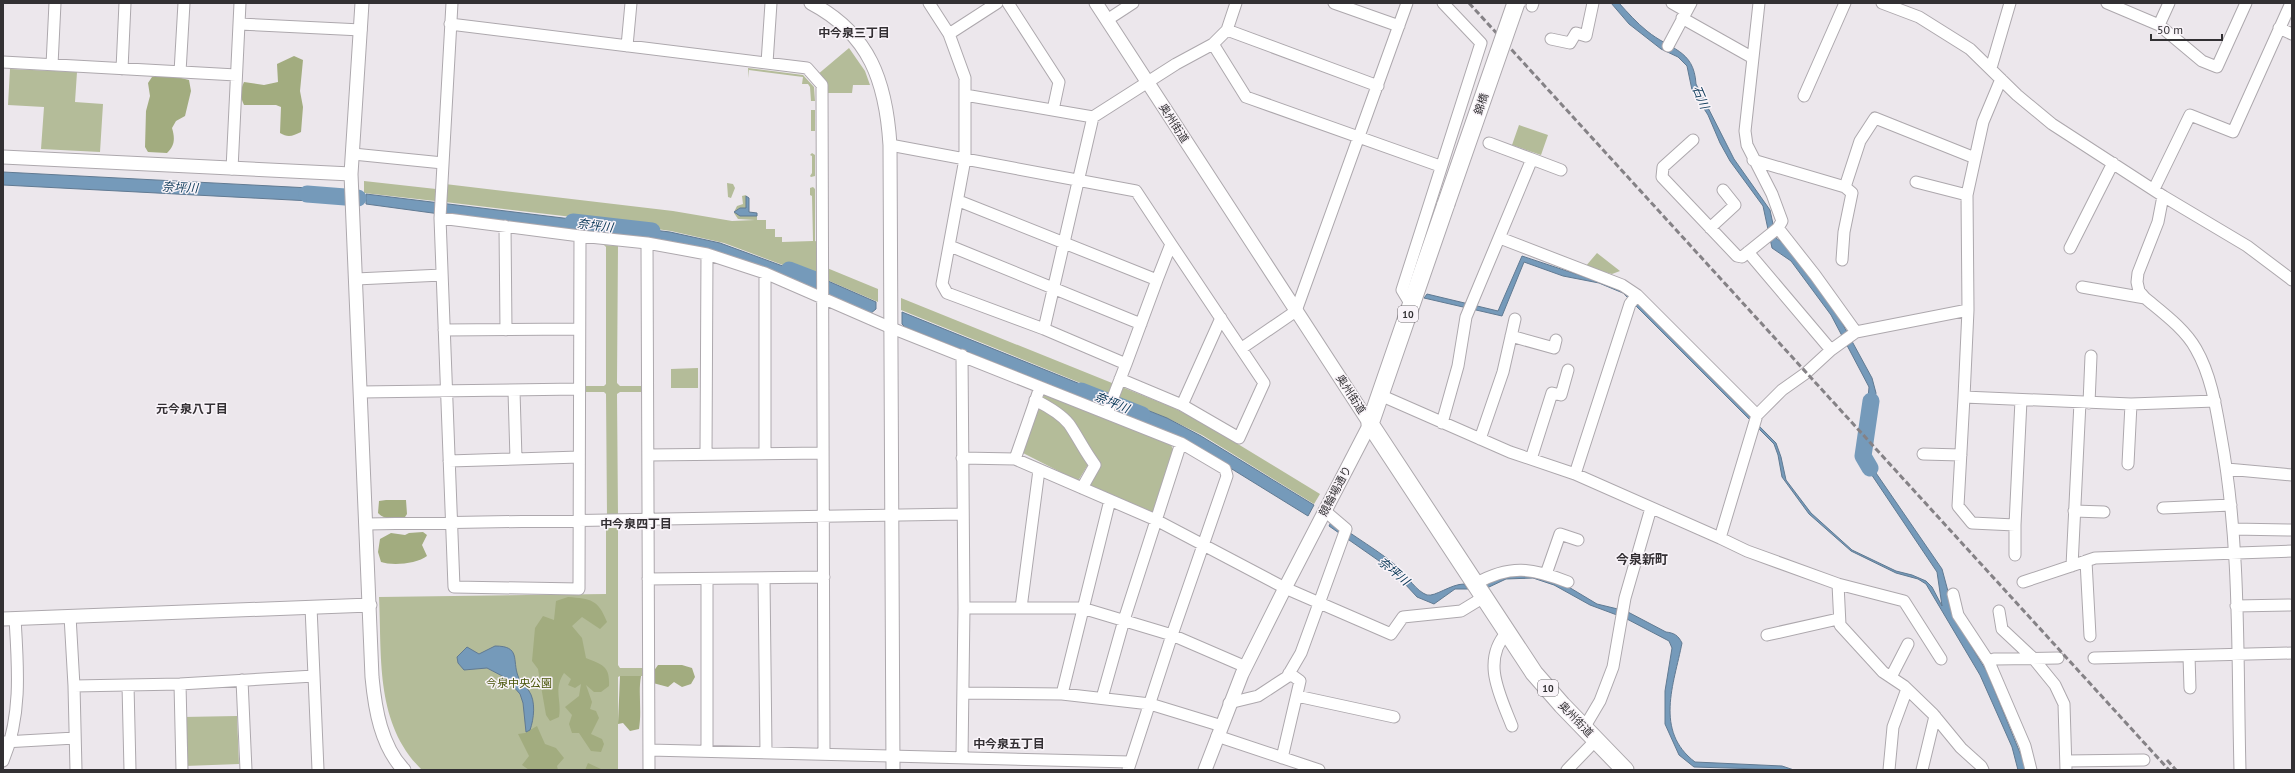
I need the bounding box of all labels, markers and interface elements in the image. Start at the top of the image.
scale bar [2151,16,2222,42]
text: 50 m [2157,22,2183,37]
district label: 中今泉三丁目 [818,25,890,40]
water label: 石川 [1689,83,1713,113]
street label: 錦橋 [1471,91,1491,117]
street label: 奥州街道 [1156,101,1192,145]
water label: 奈坪川 [162,179,200,196]
water label: 奈坪川 [576,215,616,235]
road number: 10 [1398,306,1418,322]
street label: 奥州街道 [1333,372,1369,416]
water label: 奈坪川 [1092,388,1133,416]
district label: 元今泉八丁目 [156,401,228,416]
street label: 競輪場通り [1316,463,1354,519]
district label: 中今泉四丁目 [600,516,672,531]
district label: 今泉新町 [1616,551,1668,568]
water label: 奈坪川 [1375,554,1414,590]
park label: 今泉中央公園 [486,676,552,690]
road number: 10 [1538,680,1558,696]
street label: 奥州街道 [1556,698,1596,740]
district label: 中今泉五丁目 [973,736,1045,751]

